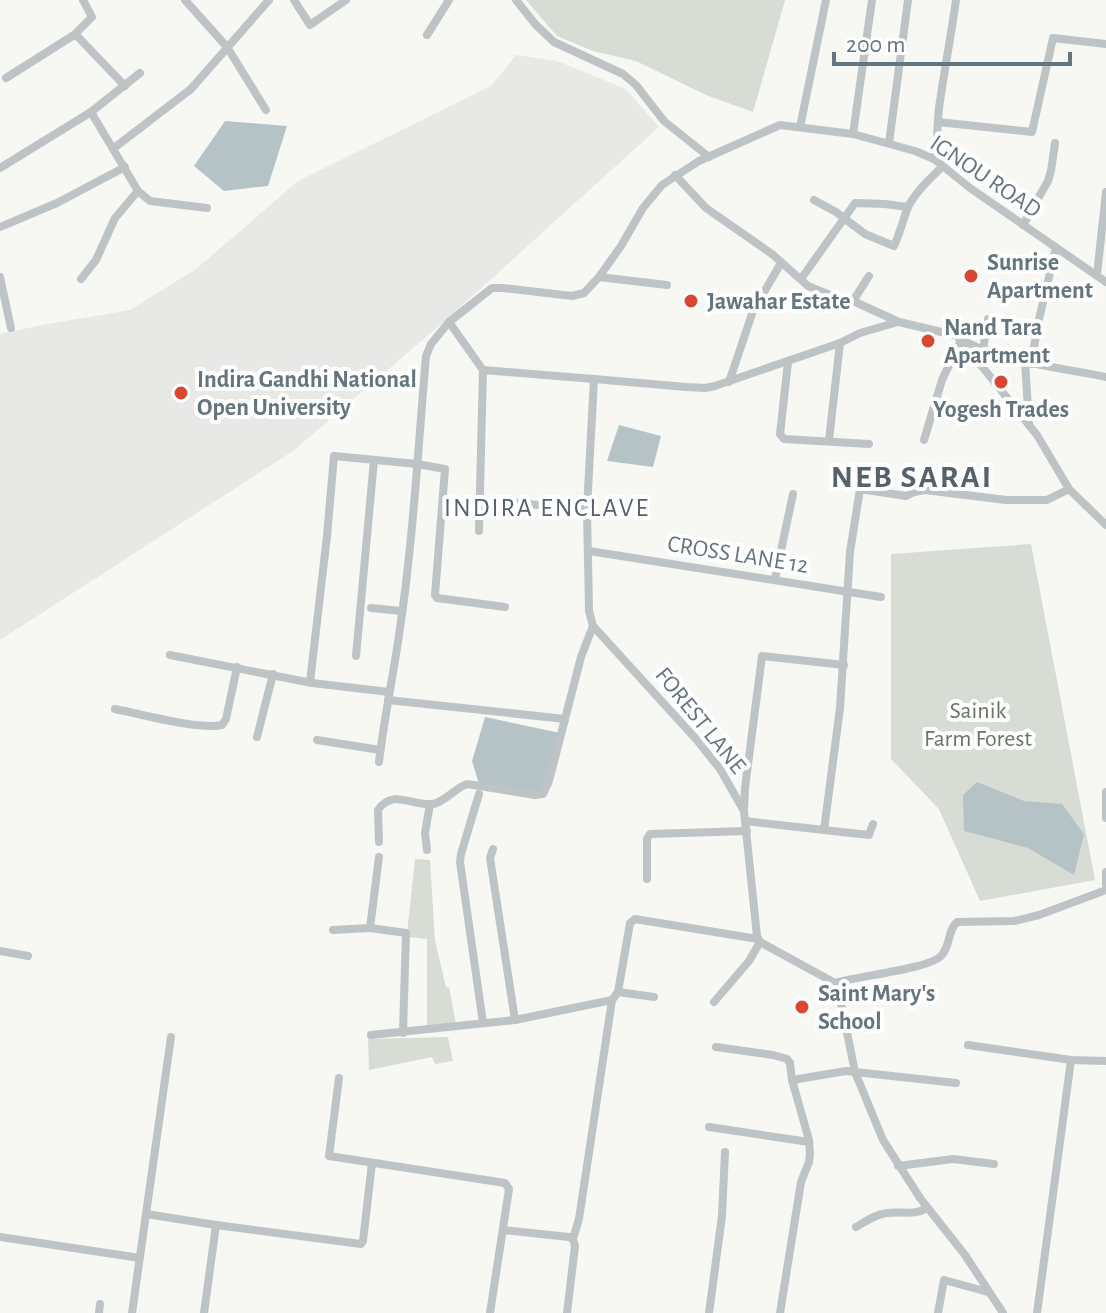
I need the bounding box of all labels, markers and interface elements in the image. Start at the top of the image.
scale bar [834,16,1070,66]
text: 200 m [846,33,905,57]
street label: IGNOU ROAD [926,131,1045,223]
place label: Sunrise Apartment [987,251,1093,303]
marker: Sunrise Apartment [962,267,980,285]
place label: Jawahar Estate [707,290,851,314]
marker: Jawahar Estate [682,292,700,310]
place label: Nand Tara Apartment [944,316,1050,368]
marker: Nand Tara Apartment [919,332,937,350]
place label: Indira Gandhi National Open University [197,368,417,420]
marker: Yogesh Trades [992,373,1010,391]
marker: Indira Gandhi National Open University [172,384,190,402]
place label: Yogesh Trades [933,398,1069,422]
district label: NEB SARAI [831,461,993,493]
district label: INDIRA ENCLAVE [444,495,650,521]
street label: CROSS LANE 12 [666,532,810,578]
street label: FOREST LANE [650,663,750,779]
park label: Sainik Farm Forest [924,699,1032,751]
place label: Saint Mary's School [818,982,935,1034]
marker: Saint Mary's School [793,998,811,1016]

